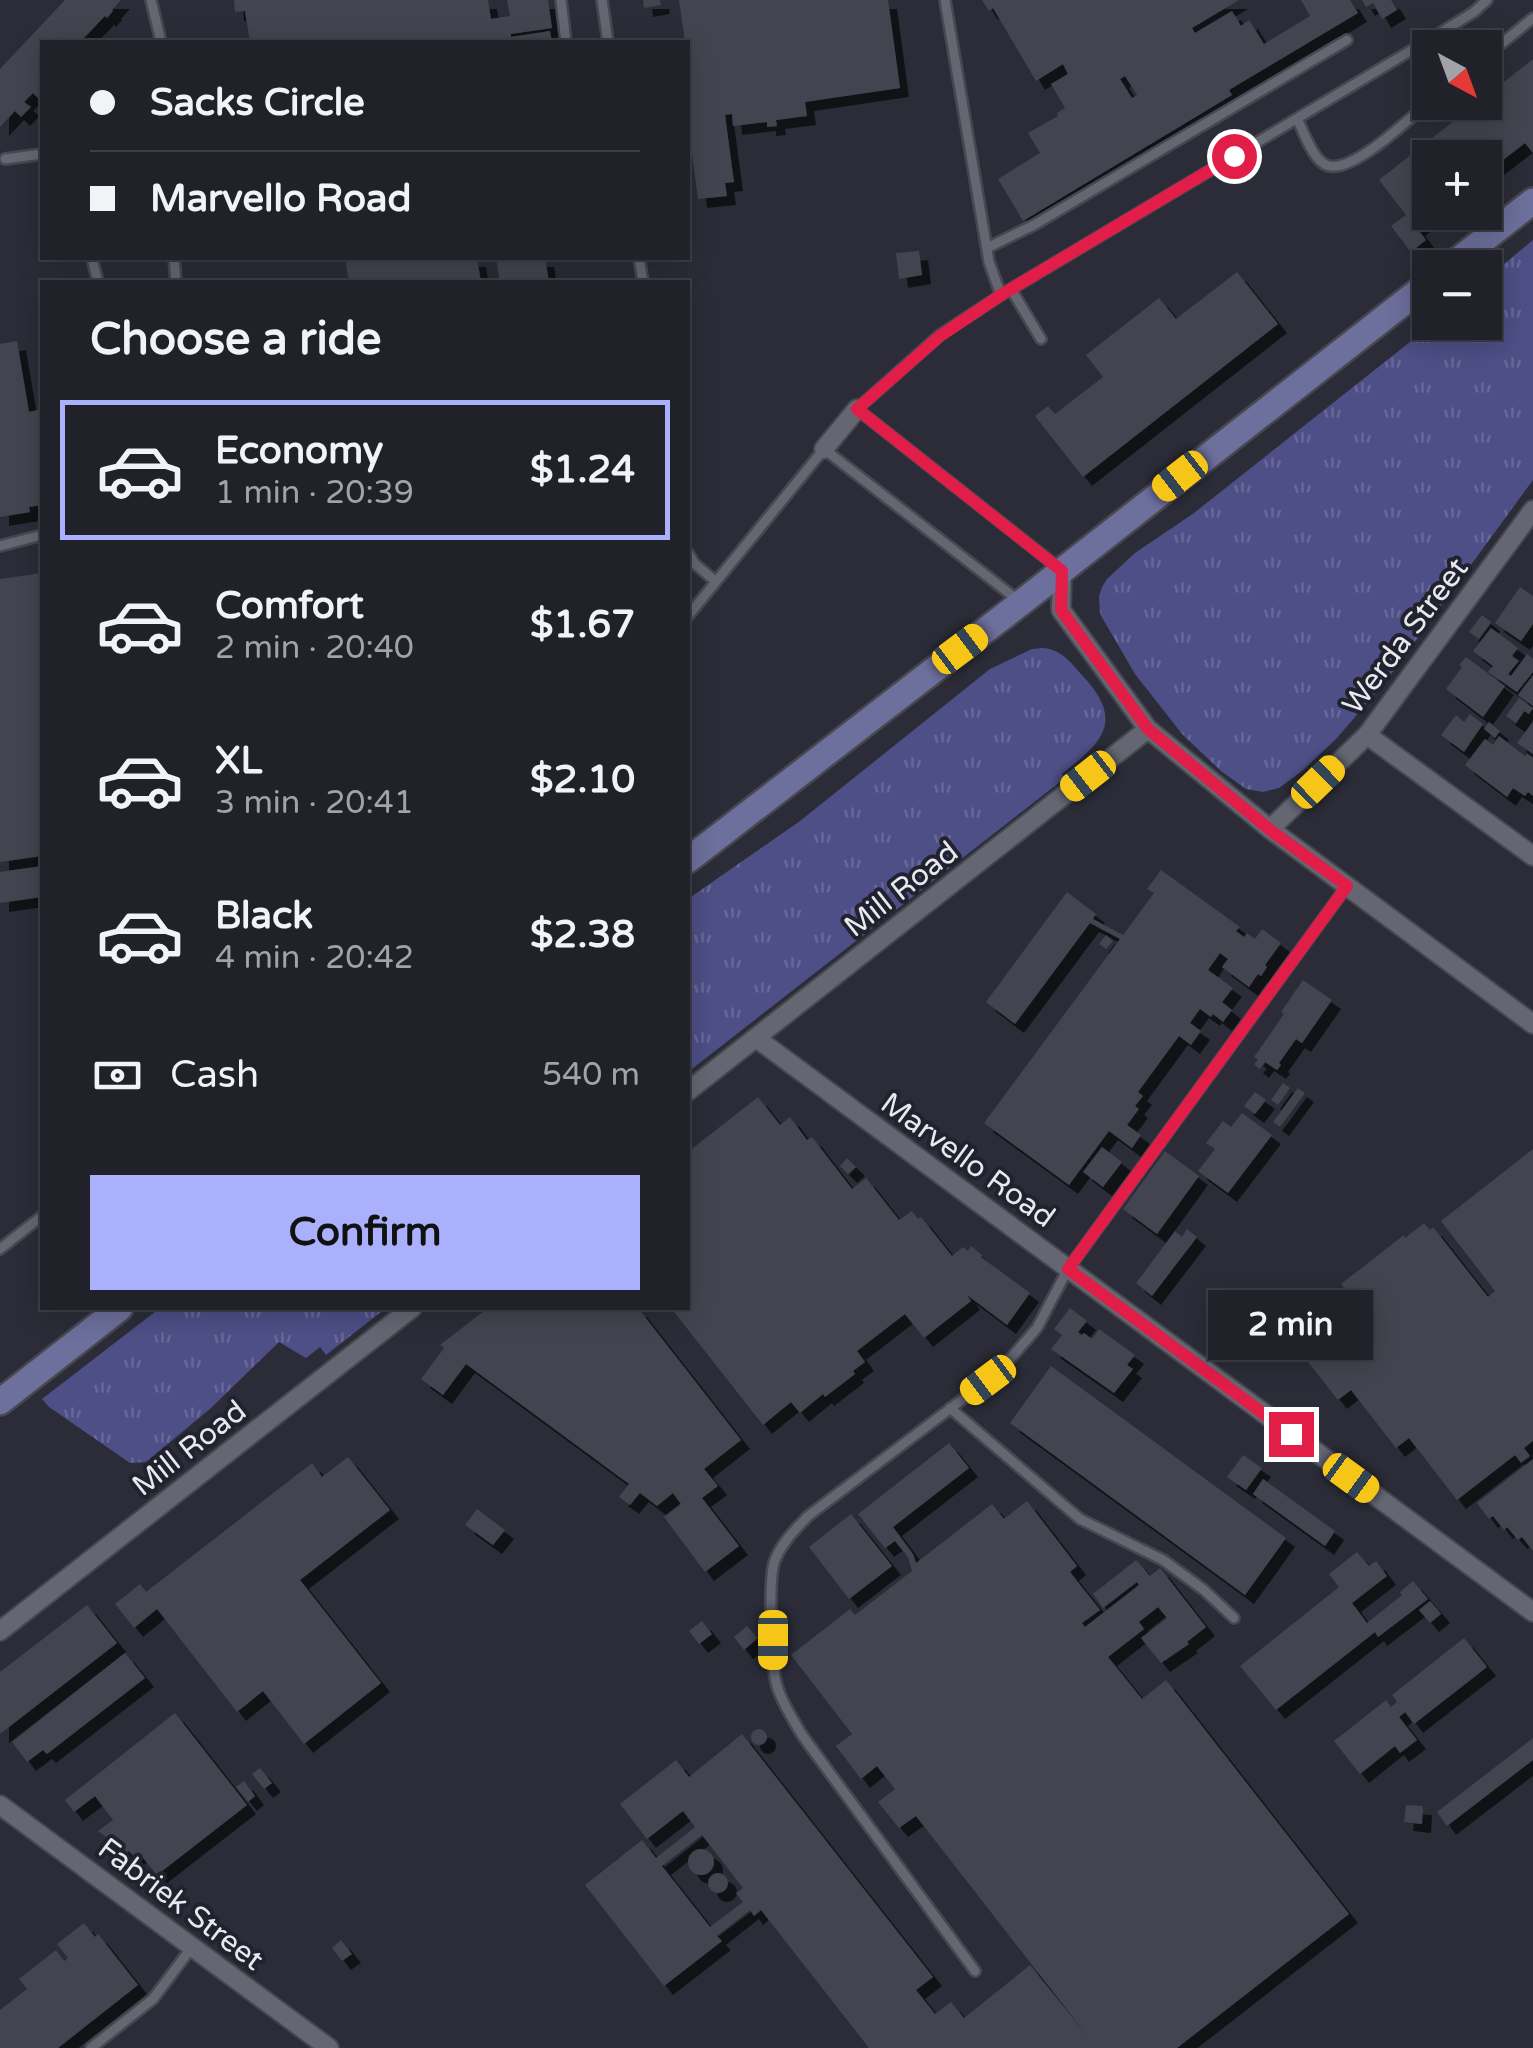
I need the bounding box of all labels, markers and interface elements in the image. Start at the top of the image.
north arrow [1412,30,1502,120]
map controls [1412,30,1502,340]
text: Sacks Circle [150,80,365,126]
route start [1212,134,1257,179]
button: + [1412,140,1502,230]
text: Marvello Road [150,176,411,222]
button: − [1412,250,1502,340]
text: Choose a ride [90,313,381,367]
icon: car [95,425,185,515]
text: Economy [215,428,383,474]
car [1147,446,1213,506]
text: $1.24 [530,447,635,493]
text: 1 min · 20:39 [215,474,414,512]
street label: Werda Street [1335,551,1476,722]
icon: car [95,580,185,670]
text: Comfort [215,583,364,629]
text: $1.67 [530,602,635,648]
car [927,619,993,679]
text: 2 min · 20:40 [215,629,414,667]
icon: car [95,735,185,825]
text: XL [215,738,262,784]
car [1055,746,1121,806]
car [1286,750,1350,814]
text: $2.10 [530,757,635,803]
text: 3 min · 20:41 [215,784,414,822]
street label: Mill Road [837,833,966,945]
icon: car [95,890,185,980]
text: Black [215,893,313,939]
text: $2.38 [530,912,635,958]
text: 4 min · 20:42 [215,939,414,977]
icon: cash [90,1048,145,1103]
text: Cash [170,1052,259,1098]
text: 540 m [542,1056,640,1094]
street label: Marvello Road [873,1085,1062,1236]
button: Confirm [90,1175,640,1290]
callout: 2 min [1208,1289,1374,1359]
text: 2 min [1248,1306,1333,1344]
car [955,1350,1021,1410]
street label: Mill Road [125,1392,254,1504]
route end [1269,1412,1314,1457]
car [1318,1448,1384,1508]
car [758,1610,788,1670]
street label: Fabriek Street [91,1830,271,1979]

